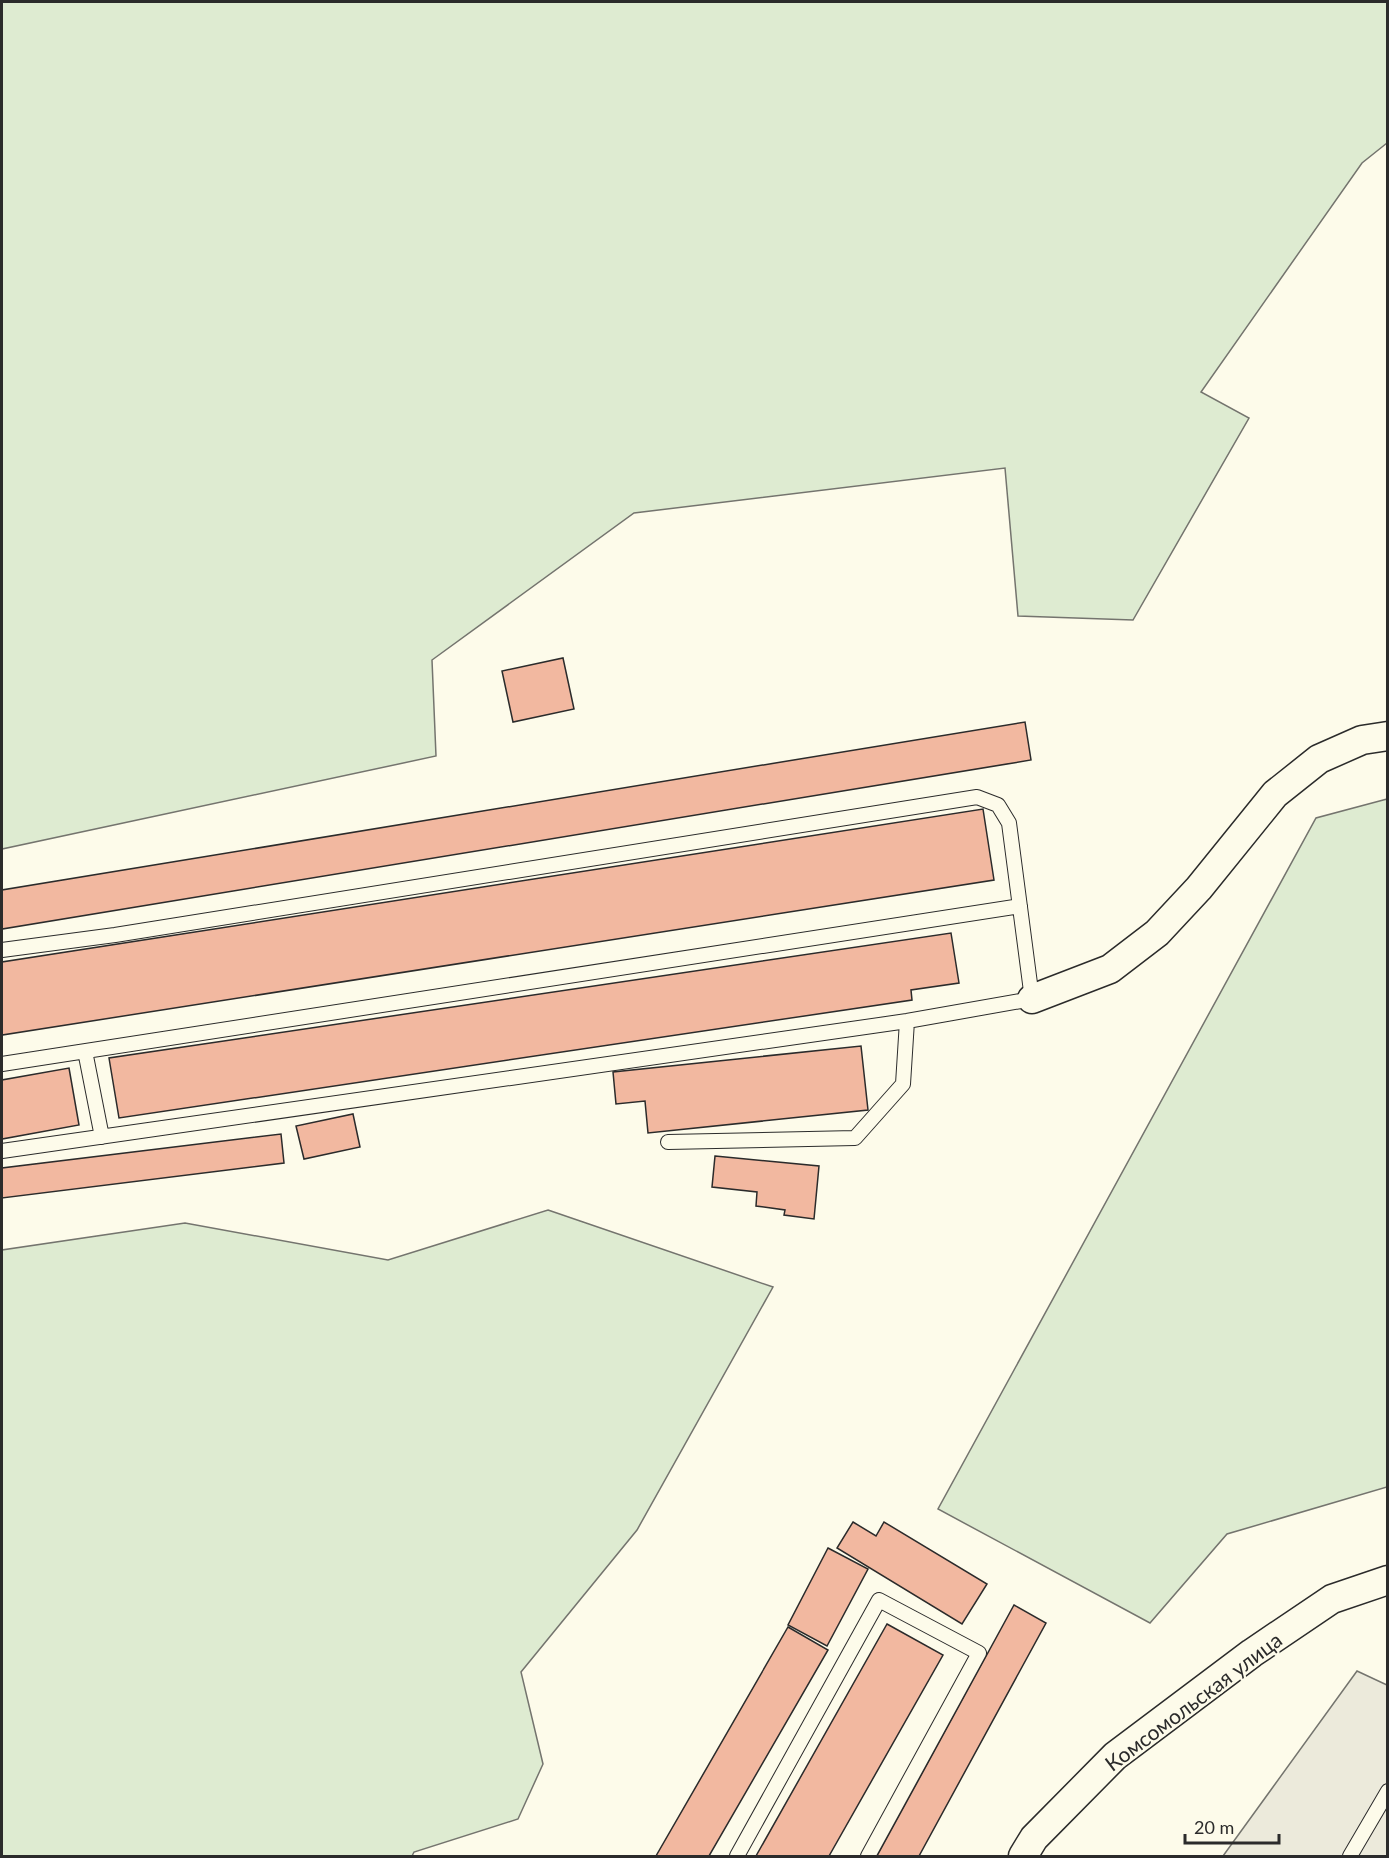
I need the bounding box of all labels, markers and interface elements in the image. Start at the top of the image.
street label: Комсомольская улица [1100,1626,1286,1776]
scale bar [1185,1807,1280,1845]
text: 20 m [1194,1816,1234,1838]

